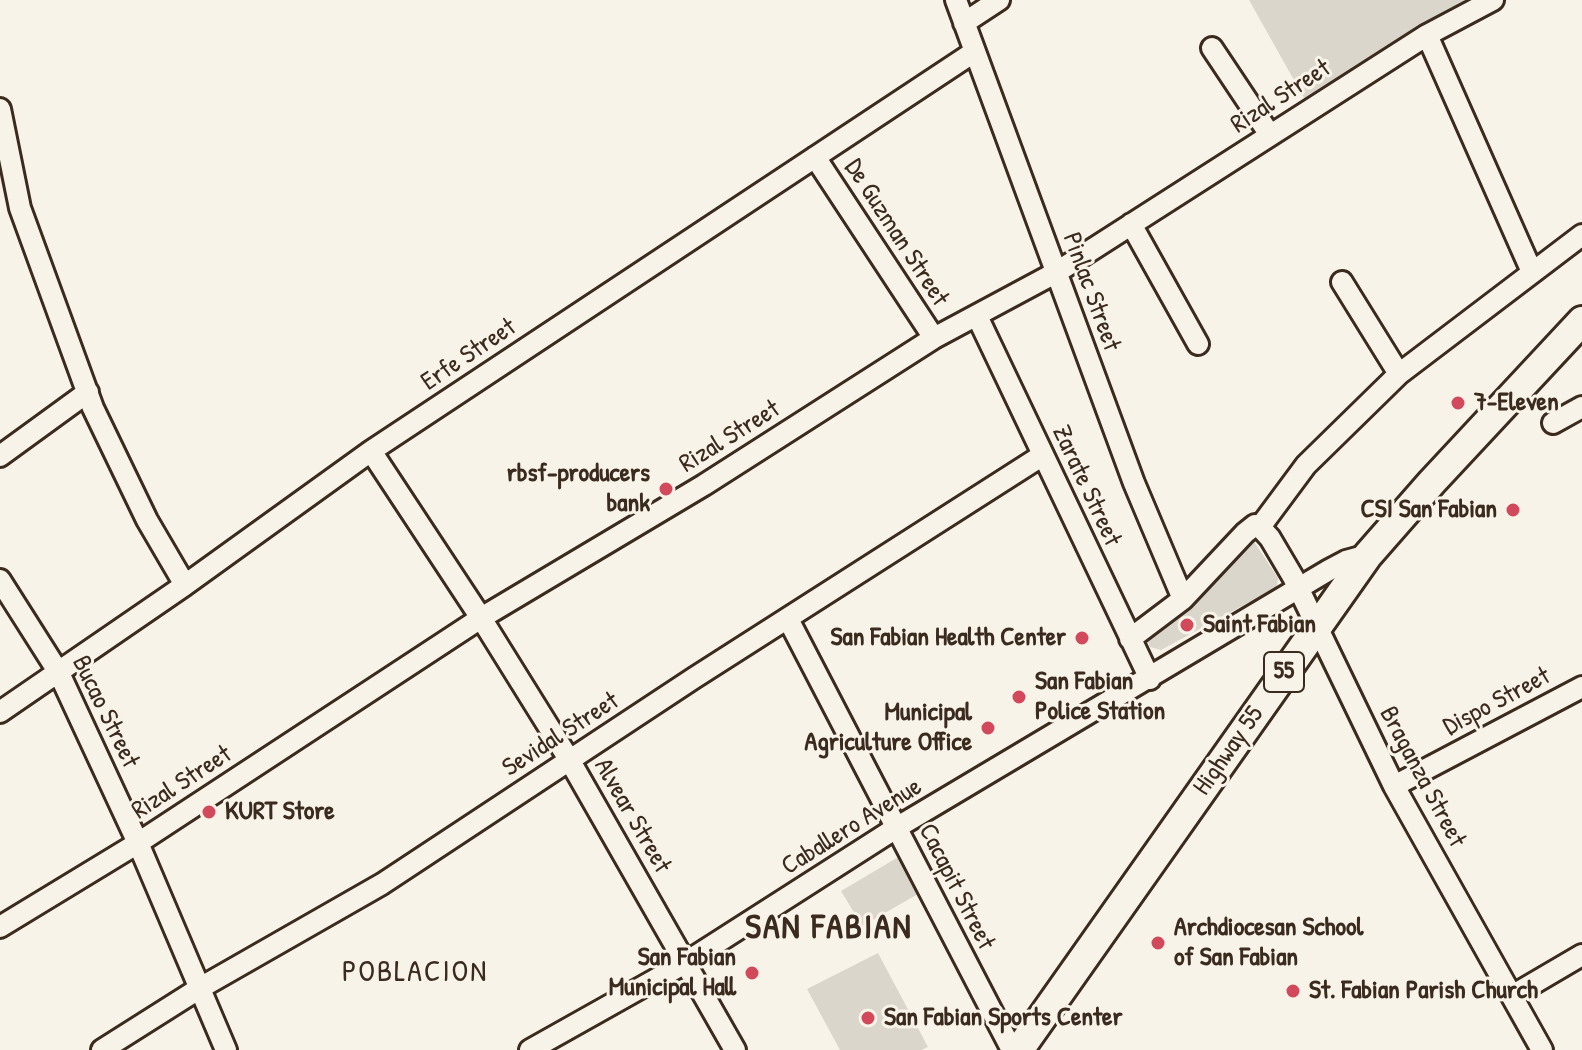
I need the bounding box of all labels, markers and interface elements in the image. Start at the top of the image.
street label: Rizal Street [1225,53,1337,141]
street label: De Guzman Street [837,154,955,312]
street label: Pinlac Street [1055,229,1127,355]
street label: Erfe Street [416,312,522,398]
place label: 7-Eleven [1474,387,1559,419]
street label: Rizal Street [674,394,786,480]
marker: 7-Eleven [1449,394,1467,412]
street label: Zarate Street [1045,421,1127,551]
place label: rbsf-producers bank [507,458,650,520]
marker: rbsf-producers bank [657,480,675,498]
place label: CSI San Fabian [1360,494,1497,526]
marker: CSI San Fabian [1504,501,1522,519]
place label: Saint Fabian [1203,609,1316,641]
marker: Saint Fabian [1178,616,1196,634]
place label: San Fabian Health Center [831,622,1066,654]
marker: San Fabian Health Center [1073,629,1091,647]
street label: Bucao Street [64,651,146,773]
road number: 55 [1264,652,1304,692]
street label: Dispo Street [1438,661,1556,743]
place label: San Fabian Police Station [1035,666,1165,728]
street label: Sevidal Street [497,686,625,784]
marker: San Fabian Police Station [1010,688,1028,706]
place label: Municipal Agriculture Office [804,697,972,758]
street label: Highway 55 [1187,700,1271,802]
street label: Braganza Street [1372,701,1472,853]
marker: Municipal Agriculture Office [979,719,997,737]
street label: Rizal Street [126,739,238,827]
street label: Alvear Street [587,753,677,879]
street label: Caballero Avenue [776,772,928,882]
place label: KURT Store [225,796,335,828]
marker: KURT Store [200,803,218,821]
street label: Cacapit Street [911,819,1001,955]
district label: SAN FABIAN [745,909,913,949]
place label: Archdiocesan School of San Fabian [1174,912,1363,974]
marker: Archdiocesan School of San Fabian [1149,934,1167,952]
place label: San Fabian Municipal Hall [609,942,736,1004]
district label: POBLACION [342,955,488,991]
marker: San Fabian Municipal Hall [743,964,761,982]
place label: St. Fabian Parish Church [1309,975,1538,1007]
marker: St. Fabian Parish Church [1284,982,1302,1000]
place label: San Fabian Sports Center [884,1002,1122,1034]
marker: San Fabian Sports Center [859,1009,877,1027]

